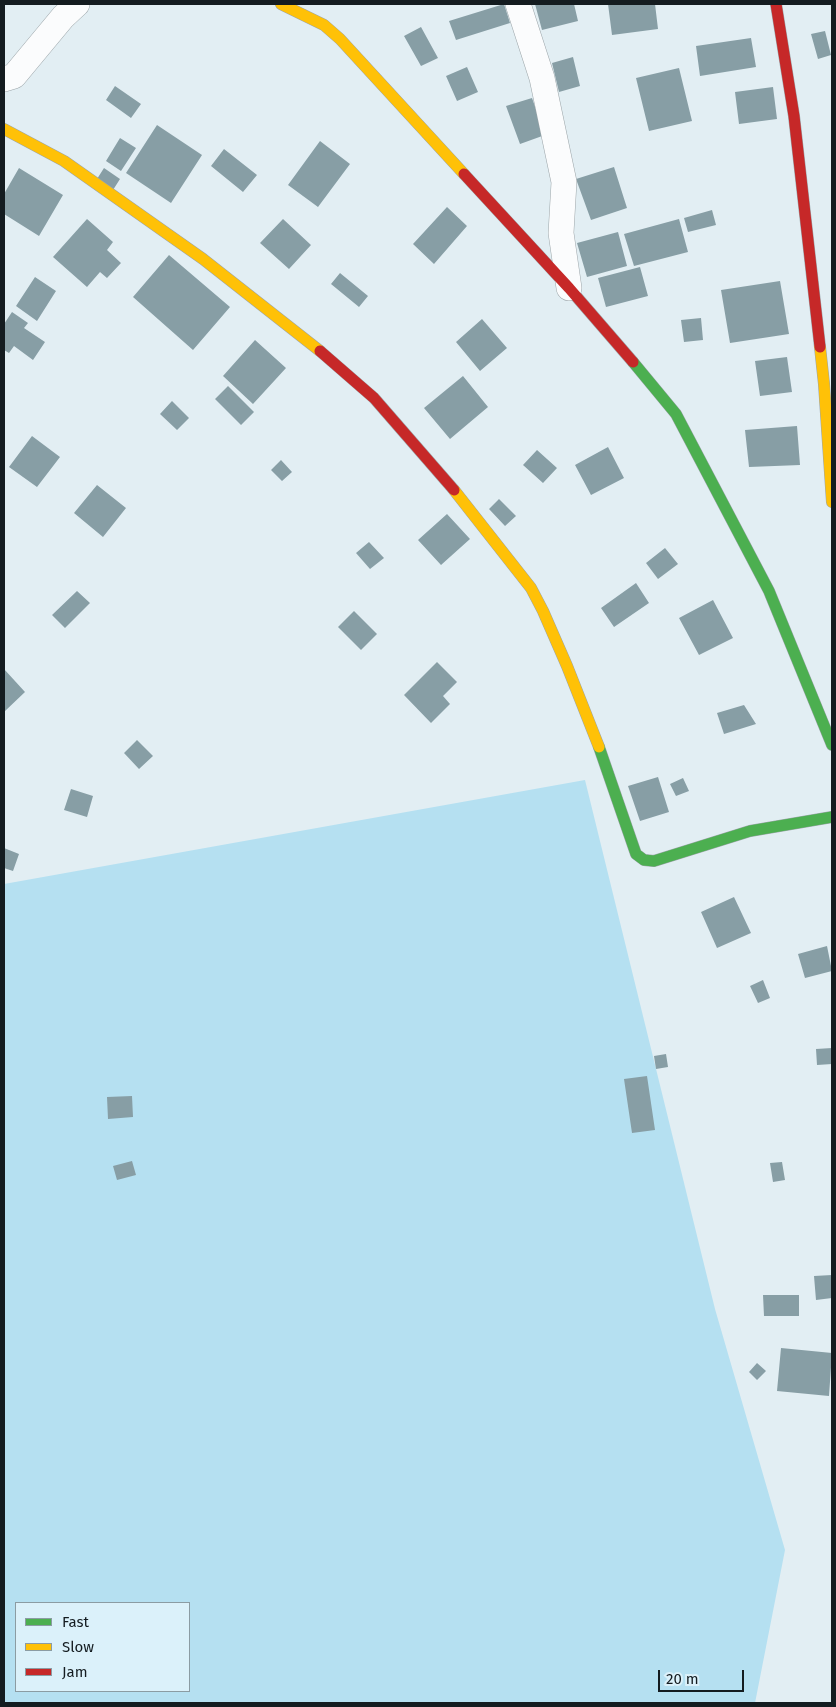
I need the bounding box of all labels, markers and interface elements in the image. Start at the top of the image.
legend [15,1602,190,1692]
text: Fast [62,1613,89,1631]
text: Slow [62,1638,94,1656]
scale bar [661,1660,747,1692]
text: Jam [62,1663,88,1681]
text: 20 m [666,1670,699,1688]

